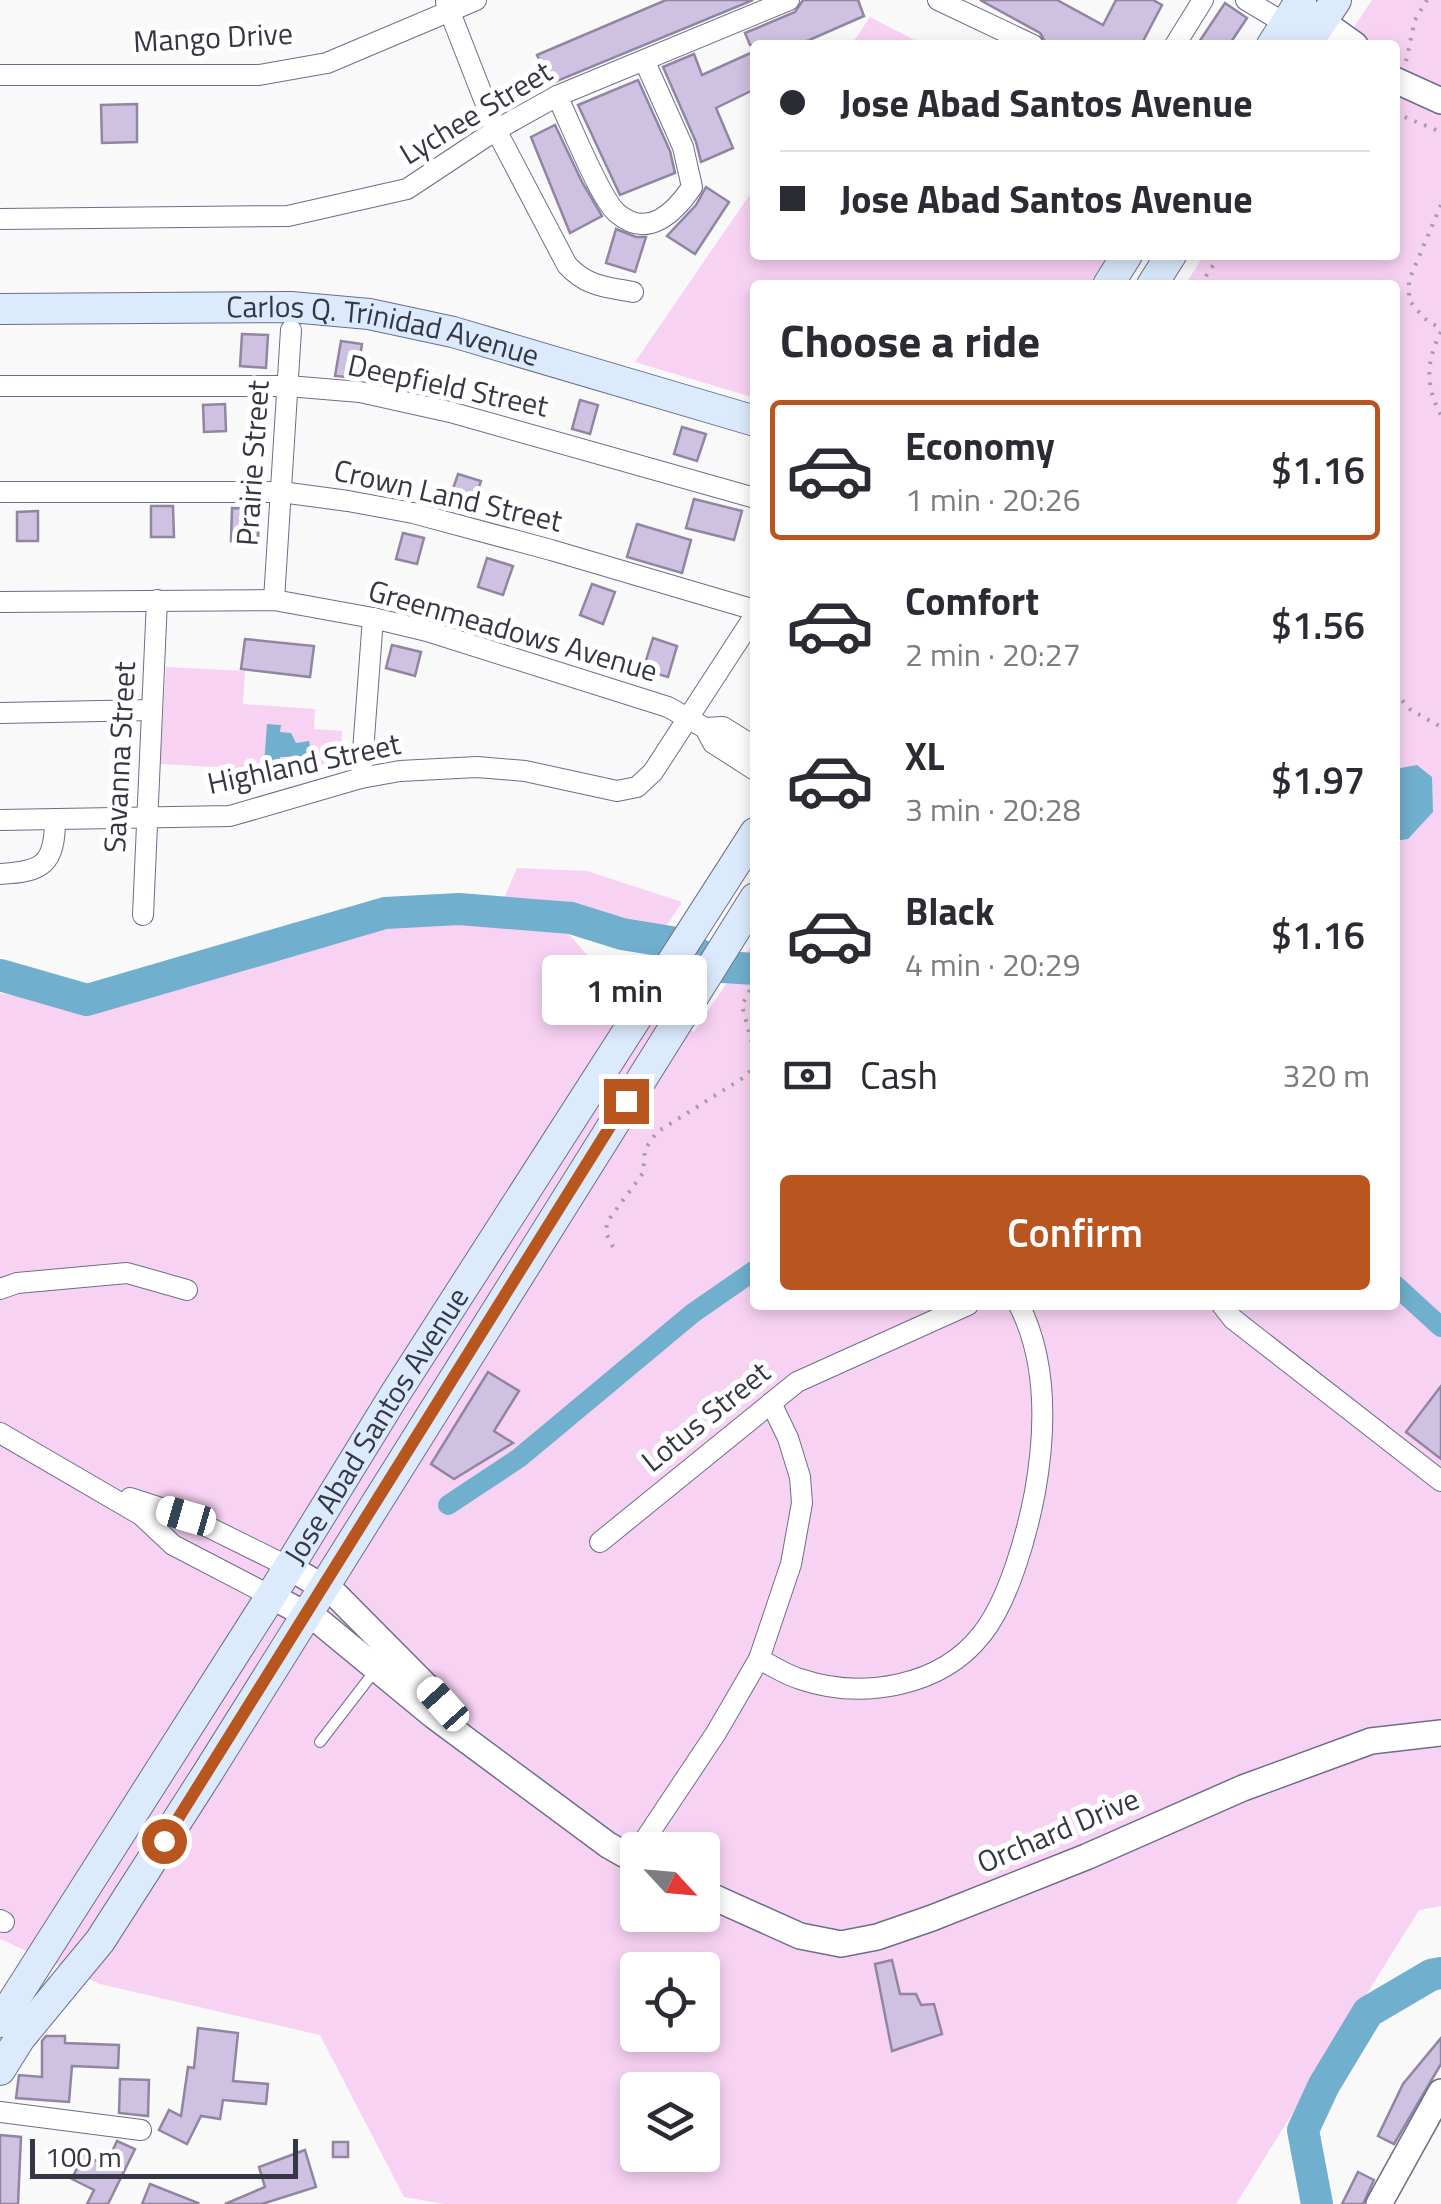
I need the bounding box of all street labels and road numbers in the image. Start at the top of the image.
street label: Mango Drive [132,10,294,64]
street label: Lychee Street [391,48,561,176]
street label: Carlos Q. Trinidad Avenue [226,283,545,378]
street label: Deepfield Street [344,341,553,429]
street label: Prairie Street [223,378,281,547]
street label: Crown Land Street [330,446,567,544]
street label: Greenmeadows Avenue [363,567,663,693]
street label: Savanna Street [91,660,147,854]
street label: Highland Street [203,720,405,806]
street label: Jose Abad Santos Avenue [272,1278,480,1573]
street label: Lotus Street [631,1350,780,1483]
street label: Orchard Drive [969,1775,1146,1885]

